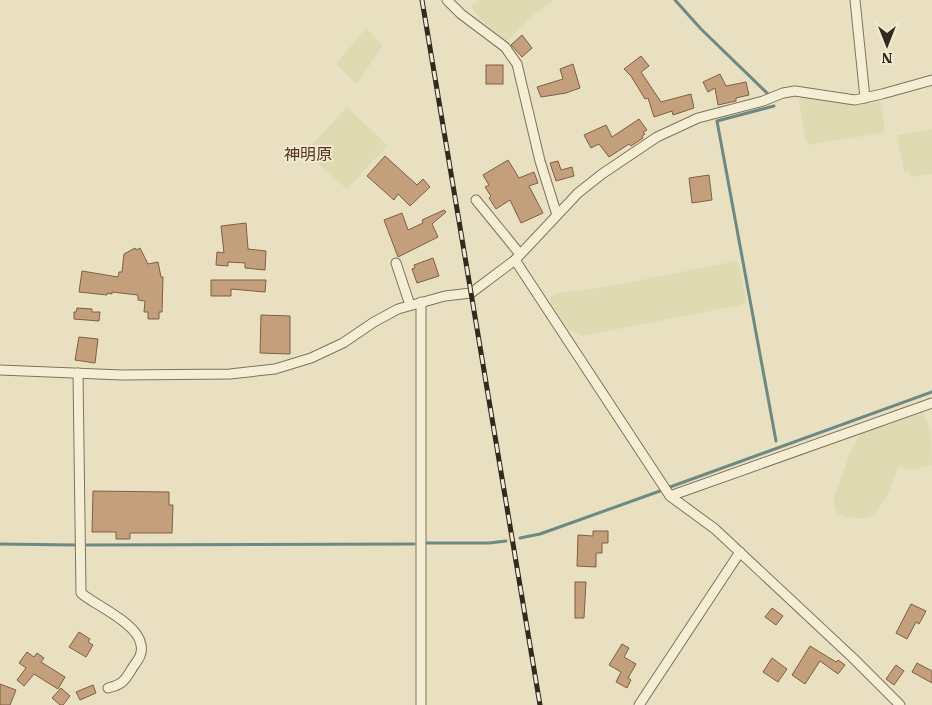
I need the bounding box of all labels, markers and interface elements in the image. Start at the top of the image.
north arrow [862,20,912,70]
text: N [881,49,893,67]
district label: 神明原 [284,144,332,164]

